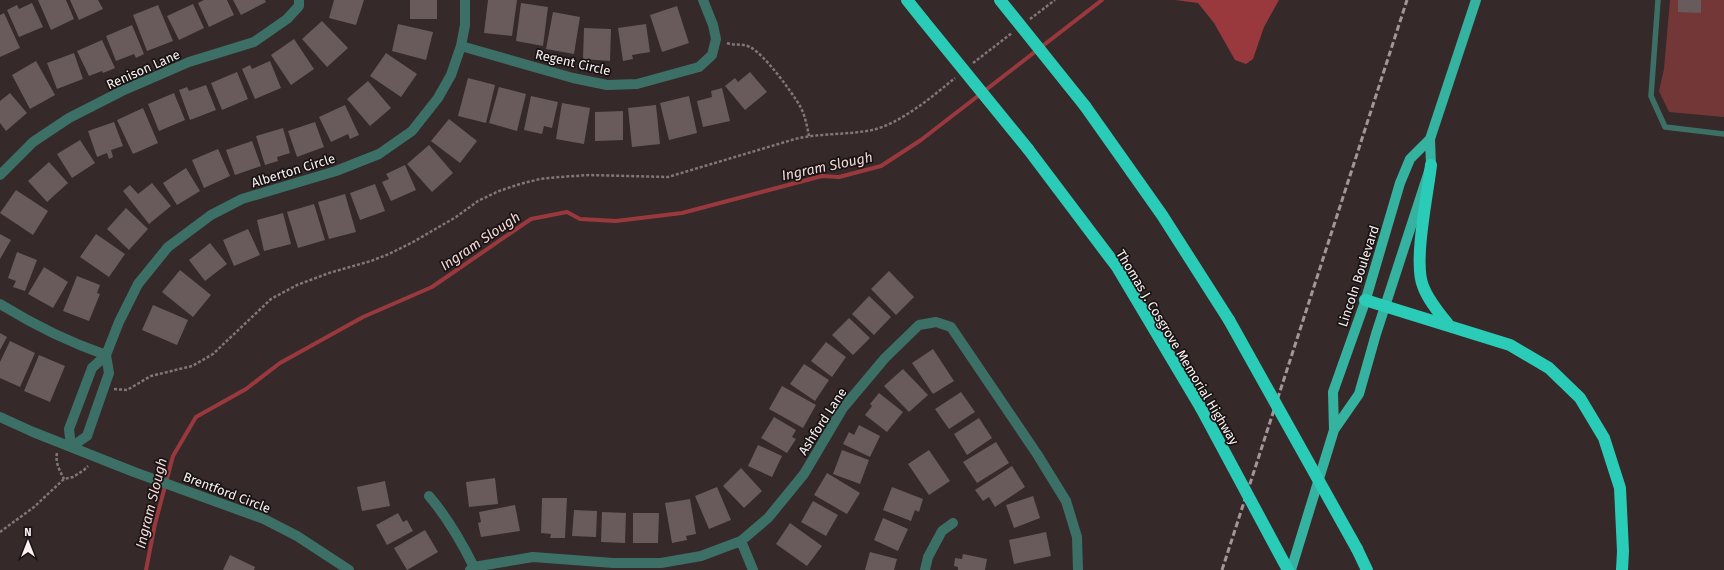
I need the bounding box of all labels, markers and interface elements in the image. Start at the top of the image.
street label: Renison Lane [104,47,182,92]
street label: Regent Circle [534,47,612,78]
water label: Ingram Slough [780,149,874,184]
street label: Alberton Circle [249,151,337,190]
water label: Ingram Slough [437,208,523,274]
street label: Lincoln Boulevard [1335,224,1382,329]
street label: Thomas J. Cosgrove Memorial Highway [1113,247,1242,448]
street label: Ashford Lane [795,385,850,458]
water label: Ingram Slough [132,456,171,550]
street label: Brentford Circle [181,469,273,516]
north arrow [8,522,48,562]
text: N [24,526,32,539]

